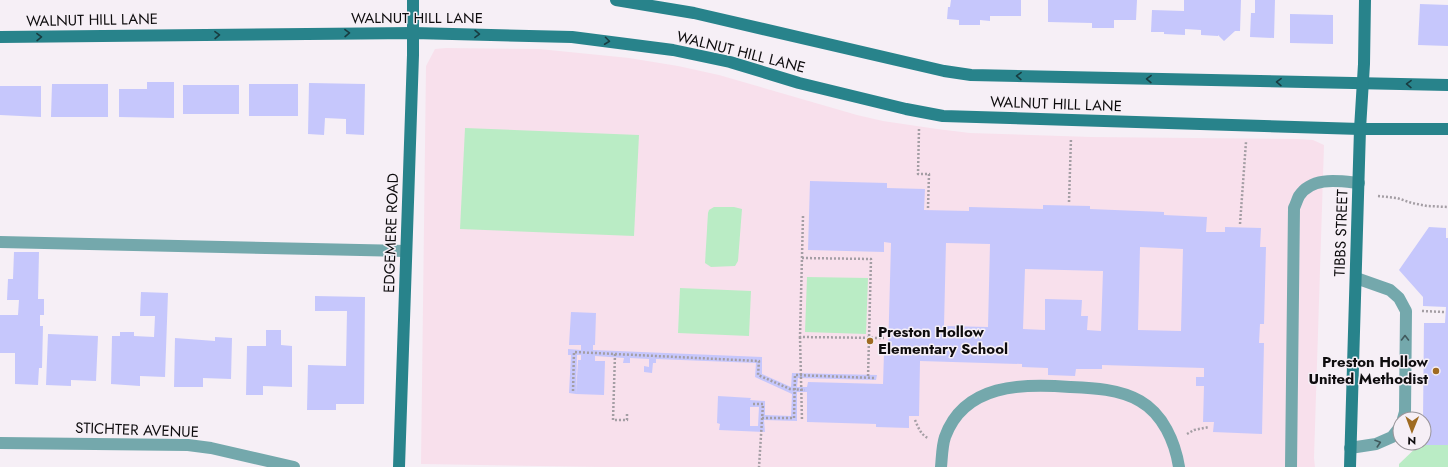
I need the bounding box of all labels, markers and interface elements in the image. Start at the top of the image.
street label: WALNUT HILL LANE [351,7,483,29]
street label: WALNUT HILL LANE [26,8,158,32]
street label: WALNUT HILL LANE [674,25,808,79]
one-way arrow [344,29,350,37]
one-way arrow [214,30,220,39]
one-way arrow [474,30,480,38]
one-way arrow [36,33,42,41]
one-way arrow [603,36,610,45]
one-way arrow [1016,72,1022,80]
one-way arrow [1146,75,1152,83]
one-way arrow [1276,78,1282,86]
one-way arrow [1406,80,1412,88]
street label: WALNUT HILL LANE [990,91,1122,117]
street label: EDGEMERE ROAD [378,173,404,293]
street label: TIBBS STREET [1328,189,1354,277]
place label: Preston Hollow Elementary School [878,321,1008,360]
one-way arrow [1401,335,1409,341]
marker: Preston Hollow Elementary School [865,336,875,346]
place label: Preston Hollow United Methodist [1308,351,1429,390]
marker: Preston Hollow United Methodist [1431,366,1441,376]
north arrow [1392,411,1432,451]
street label: STICHTER AVENUE [75,417,199,443]
text: N [1407,433,1416,449]
one-way arrow [1374,439,1381,447]

